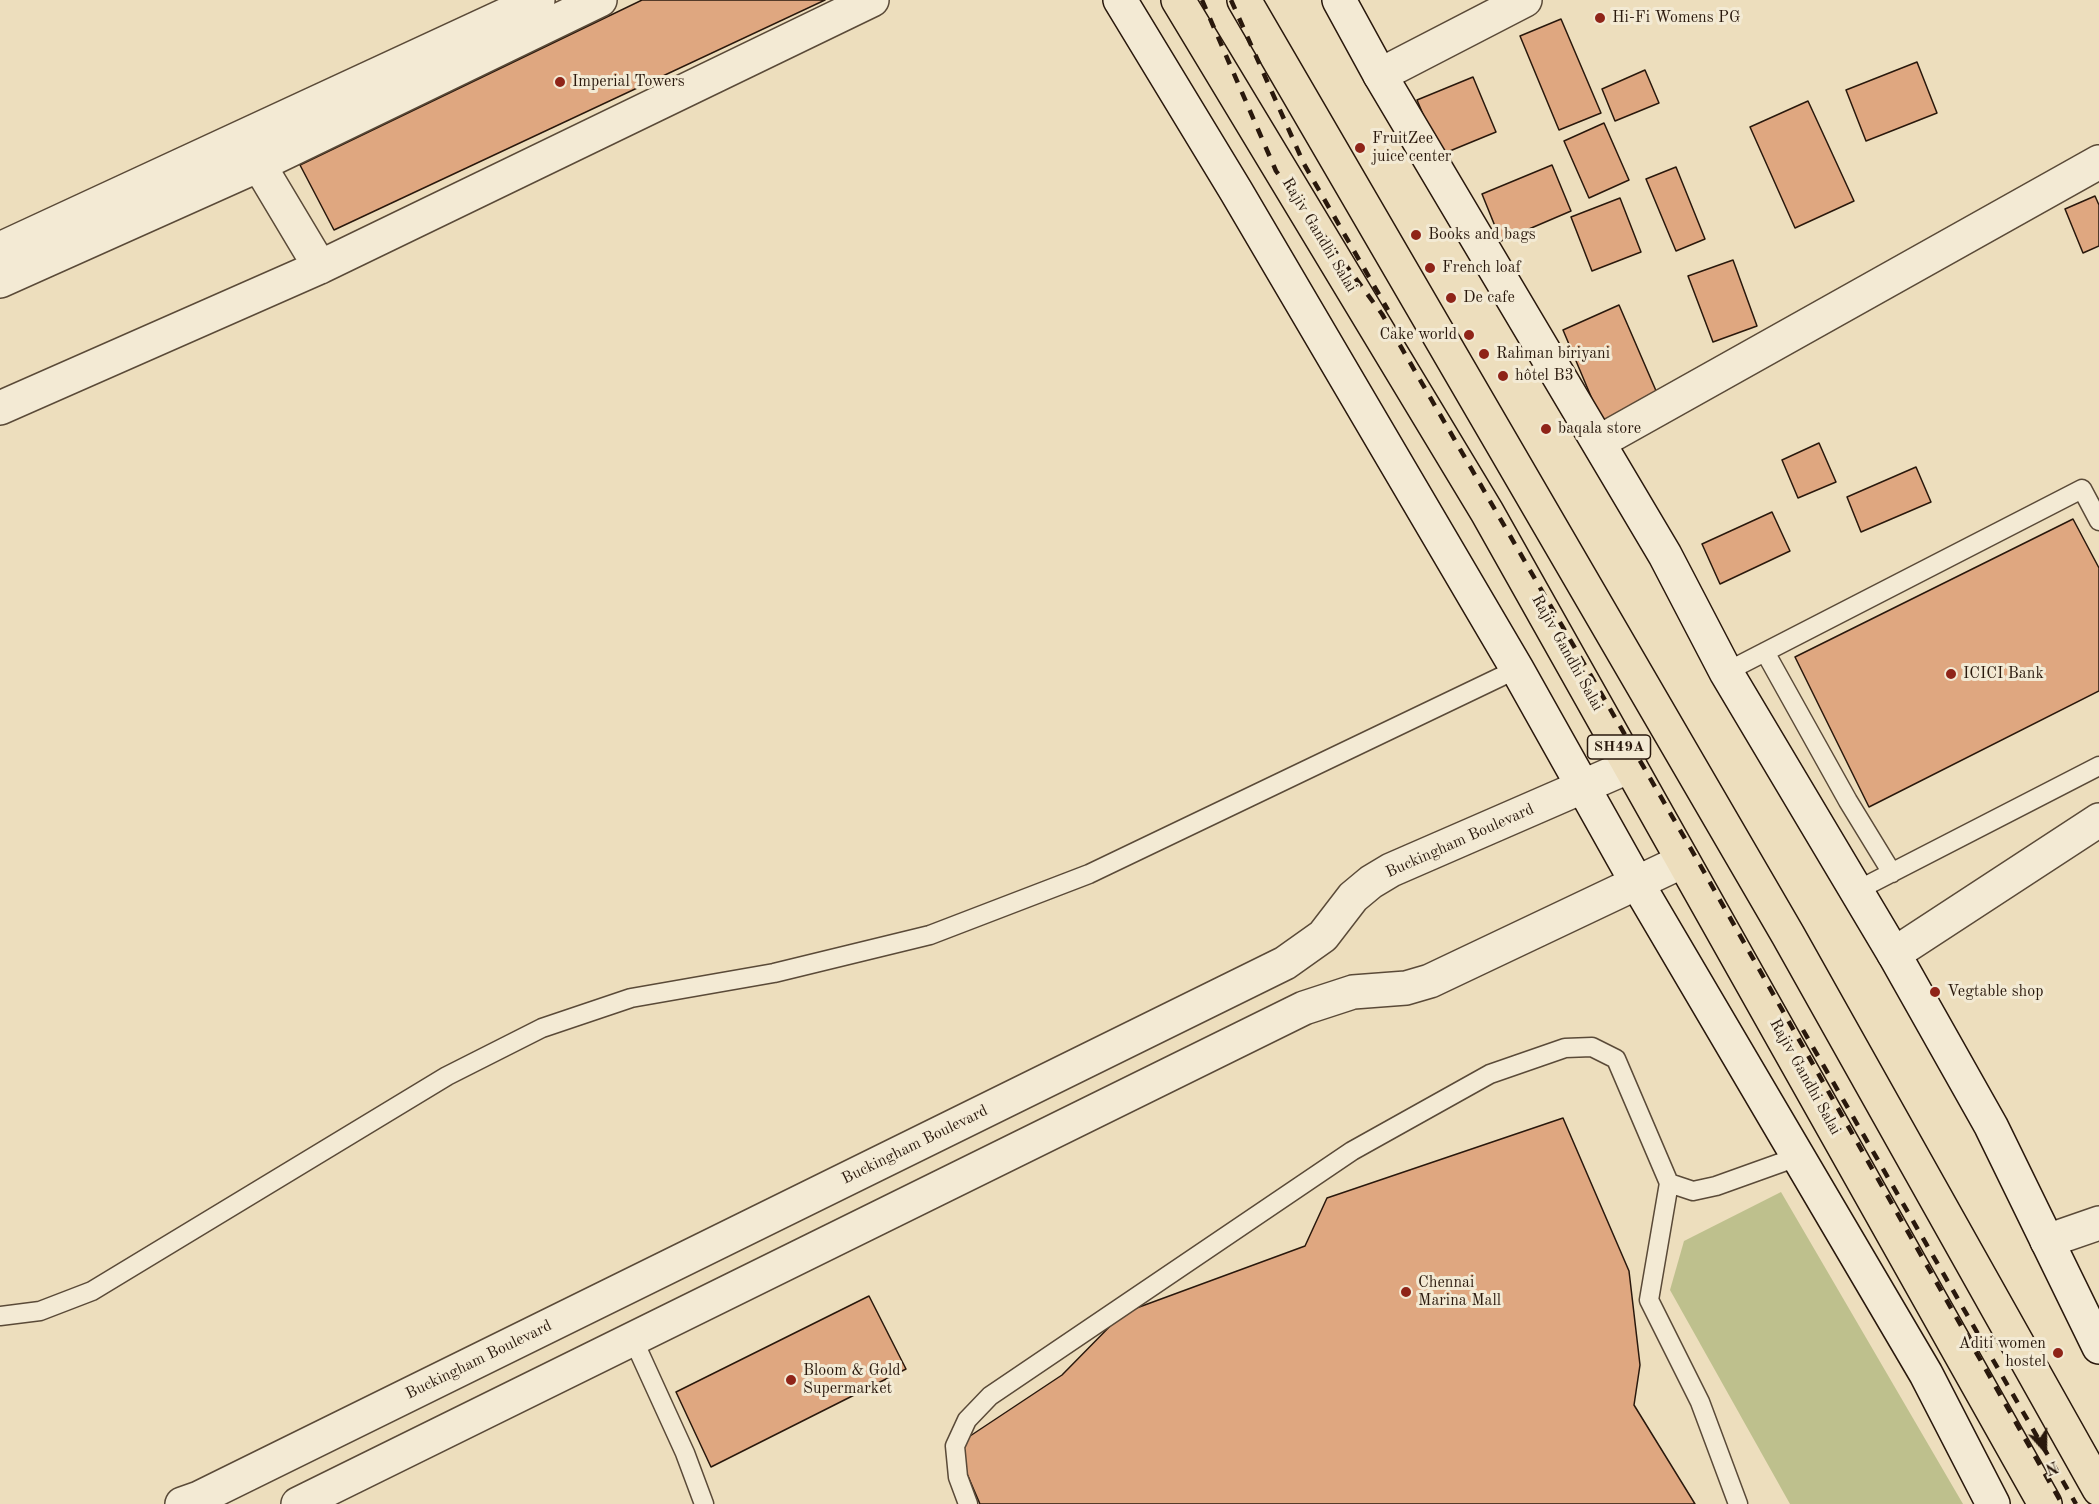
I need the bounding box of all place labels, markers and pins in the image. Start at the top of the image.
place label: Hi-Fi Womens PG [1612,8,1740,28]
marker: Hi-Fi Womens PG [1593,11,1607,25]
place label: Imperial Towers [572,72,685,92]
marker: Imperial Towers [553,75,567,89]
place label: FruitZee juice center [1372,129,1451,167]
marker: FruitZee juice center [1353,141,1367,155]
place label: Books and bags [1428,225,1536,245]
marker: Books and bags [1409,228,1423,242]
place label: French loaf [1442,258,1521,278]
marker: French loaf [1423,261,1437,275]
place label: De cafe [1463,288,1515,308]
marker: De cafe [1444,291,1458,305]
place label: Cake world [1379,325,1457,345]
marker: Cake world [1462,328,1476,342]
place label: Rahman biriyani [1496,344,1610,364]
marker: Rahman biriyani [1477,347,1491,361]
place label: hôtel B3 [1515,366,1574,386]
marker: hôtel B3 [1496,369,1510,383]
place label: baqala store [1558,419,1641,439]
marker: baqala store [1539,422,1553,436]
place label: ICICI Bank [1963,664,2044,684]
marker: ICICI Bank [1944,667,1958,681]
place label: Vegtable shop [1947,982,2044,1002]
marker: Vegtable shop [1928,985,1942,999]
place label: Chennai Marina Mall [1418,1273,1501,1311]
marker: Chennai Marina Mall [1399,1285,1413,1299]
place label: Aditi women hostel [1958,1334,2046,1372]
marker: Aditi women hostel [2051,1346,2065,1360]
place label: Bloom & Gold Supermarket [803,1361,901,1399]
marker: Bloom & Gold Supermarket [784,1373,798,1387]

